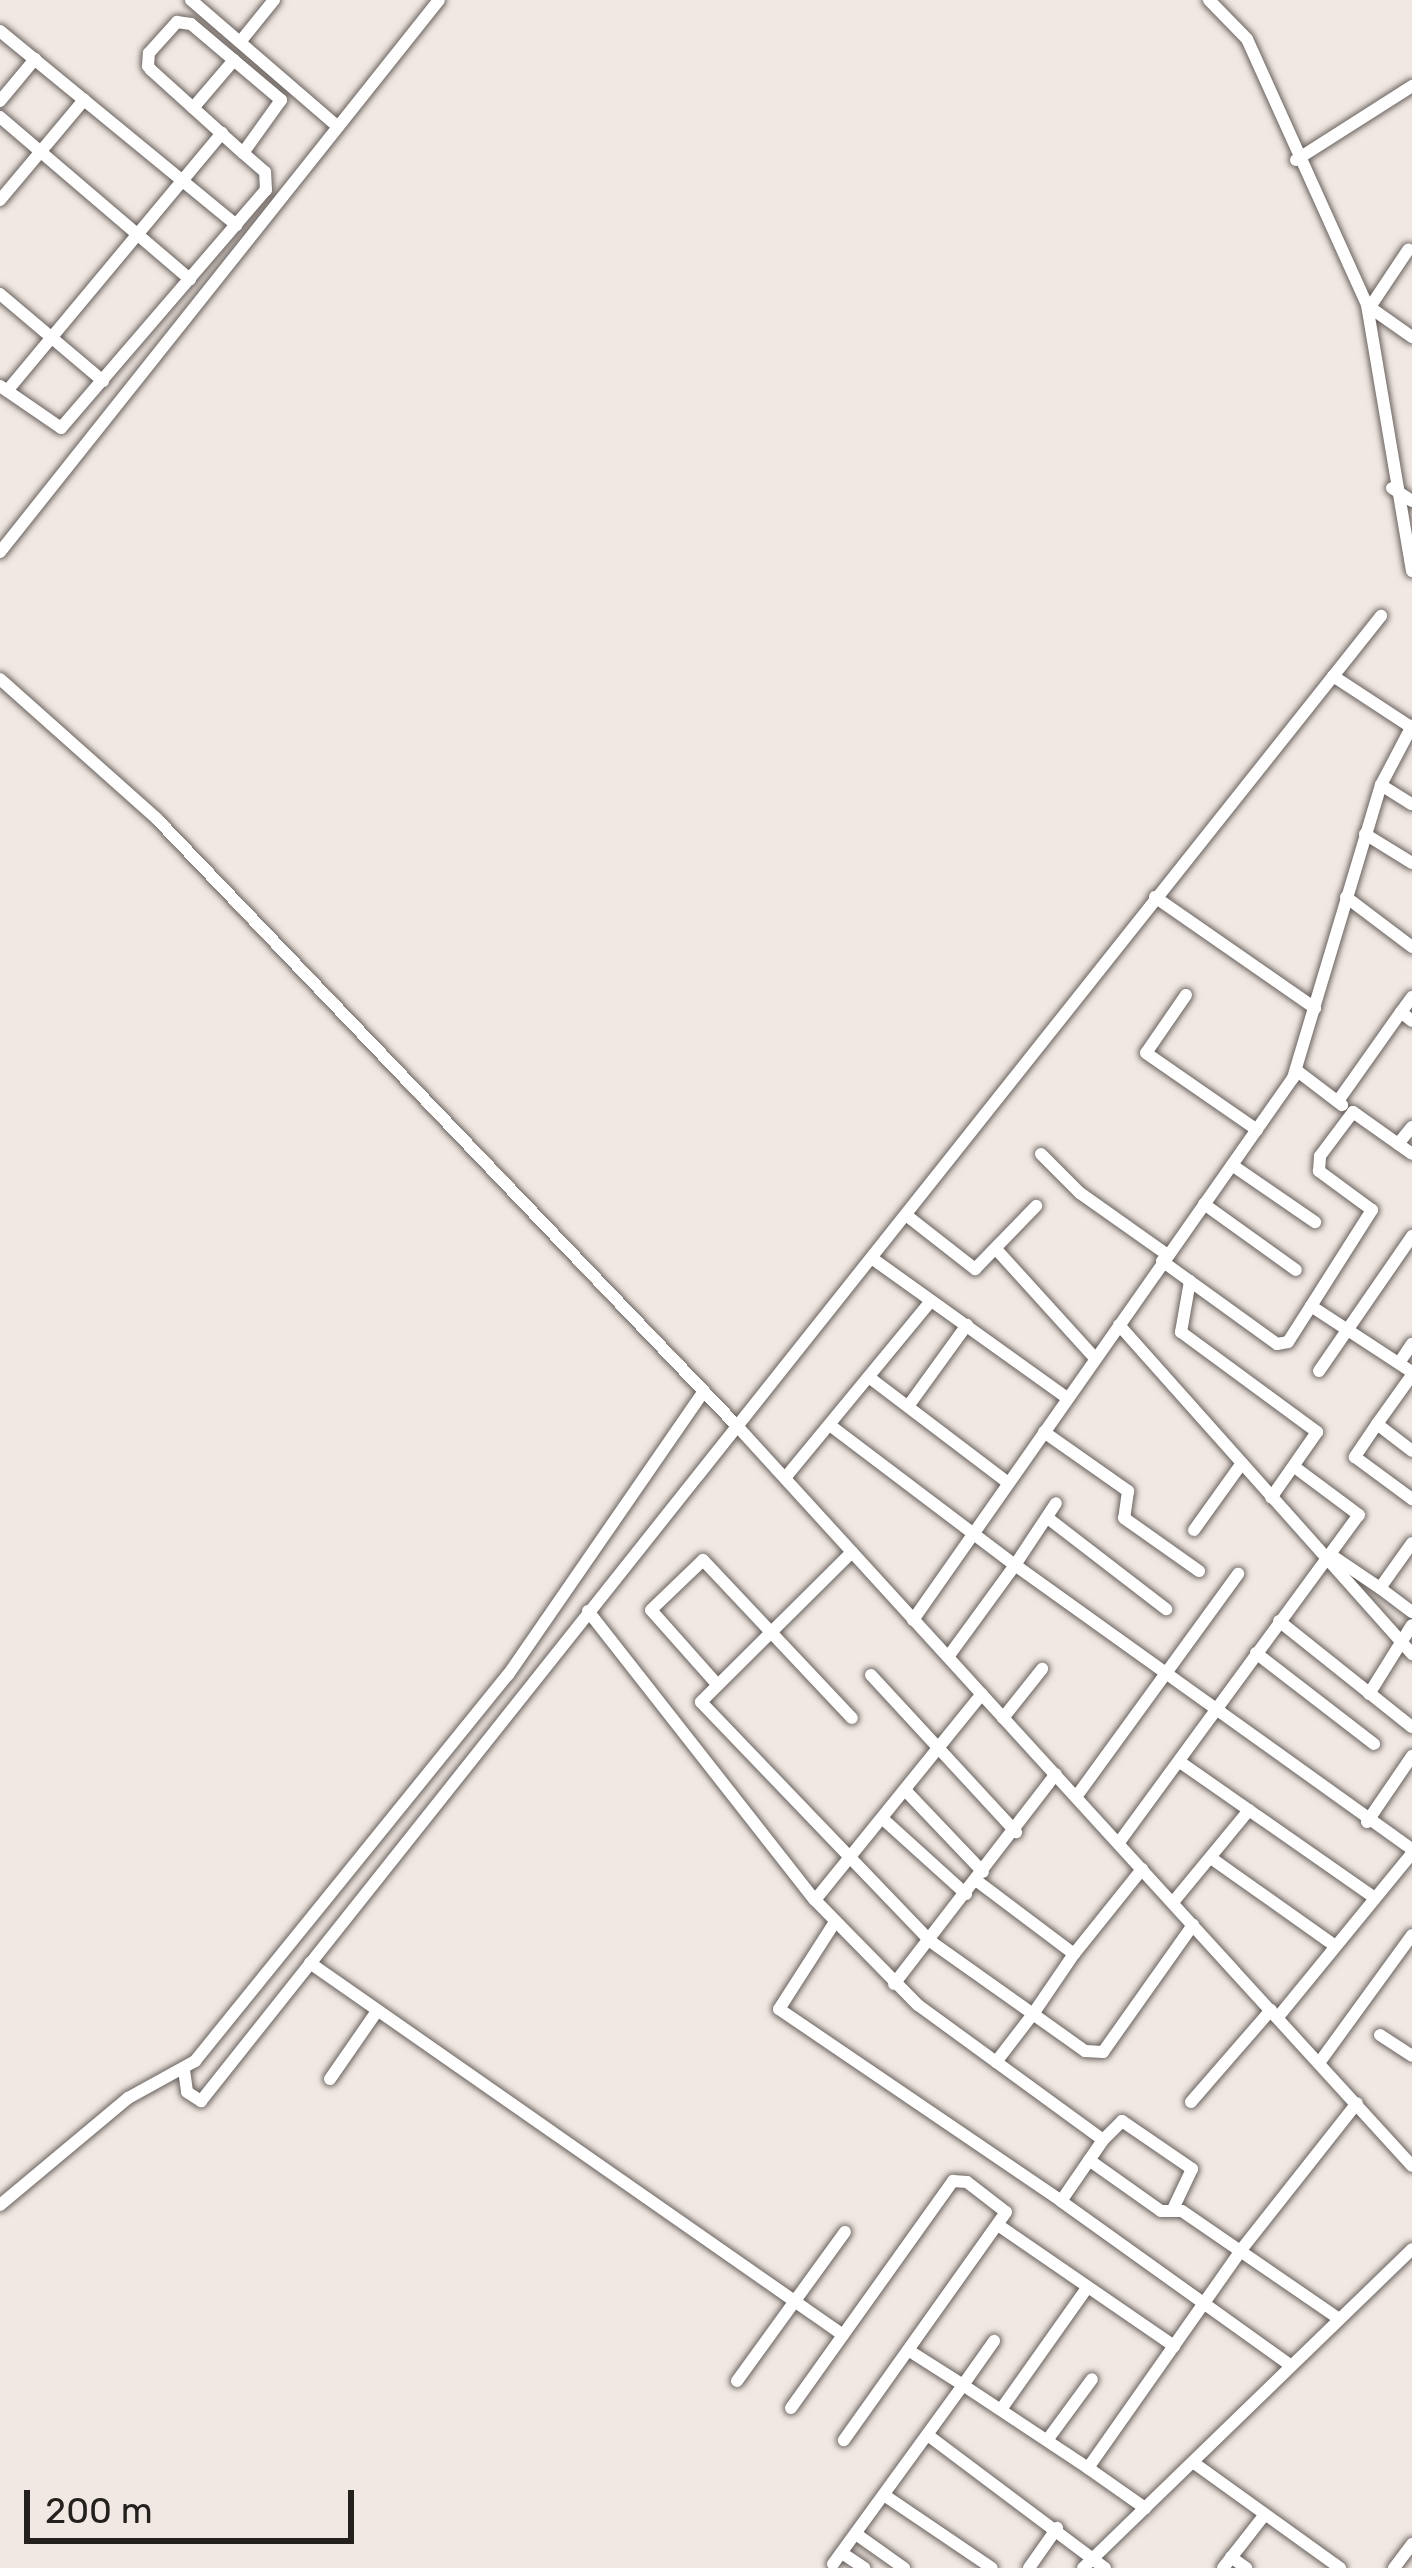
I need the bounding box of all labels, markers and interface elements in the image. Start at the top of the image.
scale bar [30,2466,360,2540]
text: 200 m [45,2489,153,2532]

